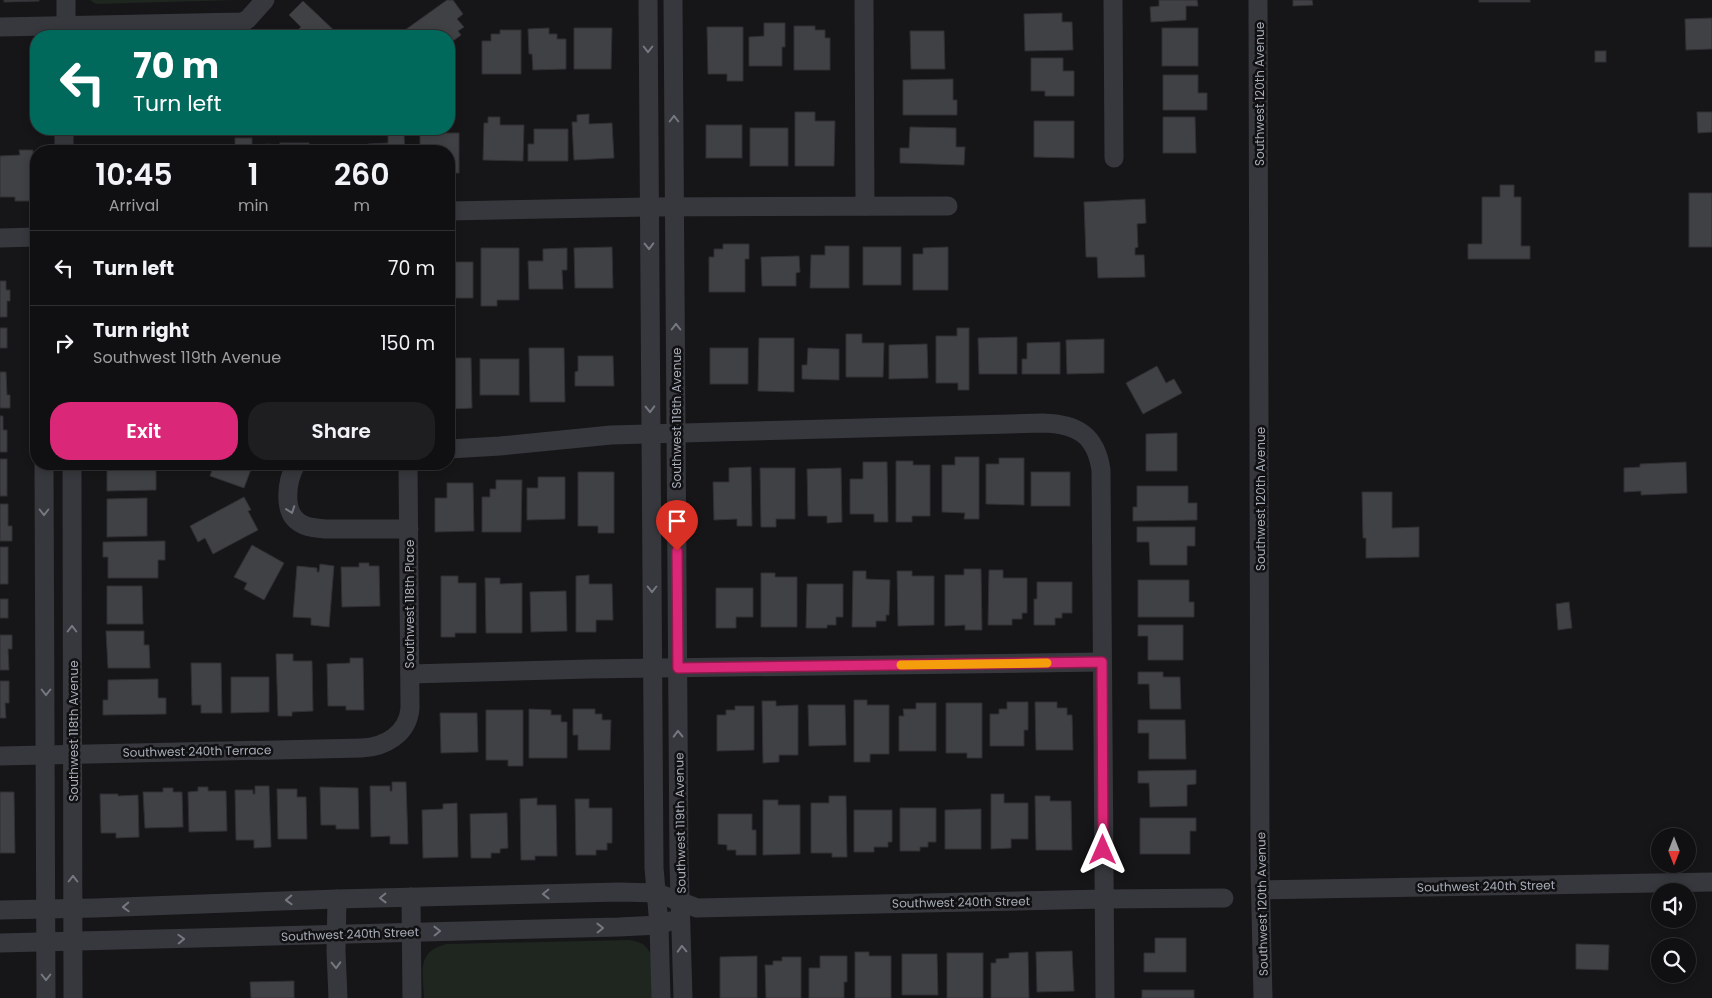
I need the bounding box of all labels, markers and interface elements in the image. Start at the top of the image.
street label: Southwest 120th Avenue [1251,22,1268,166]
text: 70 m [133,41,219,90]
one-way arrow [643,45,653,53]
icon: left [50,50,115,115]
text: Turn left [133,88,221,119]
one-way arrow [669,115,679,123]
text: 10:45 [95,153,173,196]
text: 1 [248,153,259,196]
text: 260 [334,153,390,196]
text: Arrival [109,194,159,217]
text: min [238,194,269,217]
text: m [354,194,370,217]
one-way arrow [644,242,654,250]
icon: left [50,254,78,282]
text: Turn left [93,255,174,282]
text: 70 m [388,255,435,282]
text: Turn right [93,317,189,344]
one-way arrow [671,323,681,330]
icon: right [50,329,78,357]
text: 150 m [380,330,435,357]
text: Southwest 119th Avenue [93,346,281,369]
street label: Southwest 119th Avenue [668,347,685,489]
button: Exit [50,402,238,460]
button: Share [248,402,435,460]
one-way arrow [645,405,655,413]
street label: Southwest 120th Avenue [1252,427,1269,571]
pin [656,500,698,551]
one-way arrow [285,505,295,514]
icon: arrive [663,507,691,535]
one-way arrow [39,509,49,517]
street label: Southwest 118th Place [401,540,418,668]
one-way arrow [647,585,657,593]
one-way arrow [67,625,77,633]
street label: Southwest 118th Avenue [65,660,82,802]
one-way arrow [40,689,51,697]
one-way arrow [673,730,683,738]
street label: Southwest 240th Terrace [123,741,271,761]
street label: Southwest 119th Avenue [670,752,690,894]
position arrow [1076,823,1128,875]
north arrow [1651,828,1696,872]
map controls [1651,828,1696,983]
street label: Southwest 120th Avenue [1252,832,1272,976]
one-way arrow [68,875,78,883]
street label: Southwest 240th Street [1417,876,1555,896]
button: sound [1651,883,1696,928]
one-way arrow [542,889,550,899]
street label: Southwest 240th Street [892,892,1030,912]
one-way arrow [379,893,387,903]
one-way arrow [284,895,292,905]
one-way arrow [122,901,130,912]
street label: Southwest 240th Street [281,923,419,945]
one-way arrow [596,923,604,933]
one-way arrow [434,926,442,936]
one-way arrow [177,933,185,944]
button: search [1651,938,1696,983]
one-way arrow [677,945,688,953]
one-way arrow [331,961,342,969]
one-way arrow [41,974,51,982]

